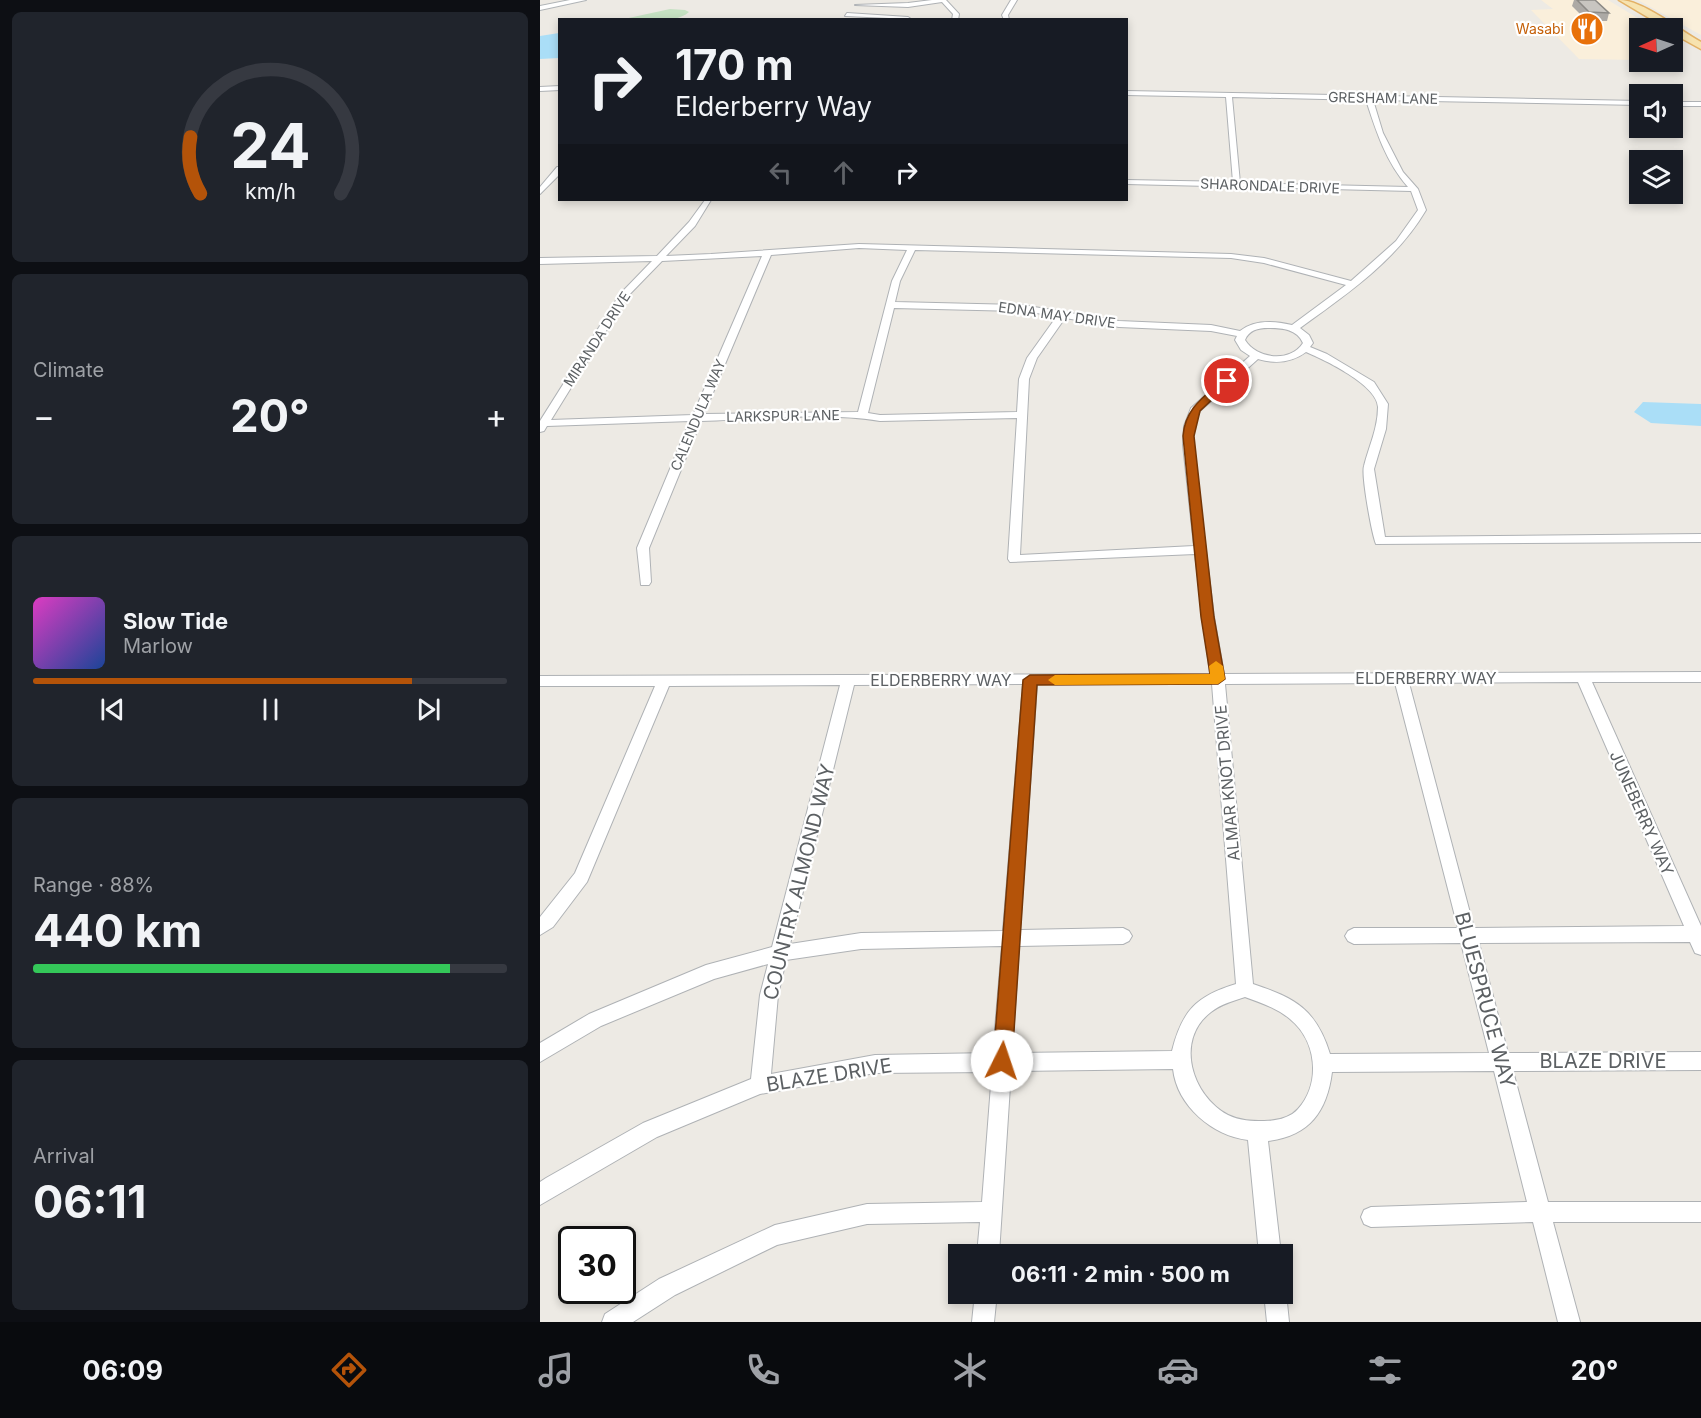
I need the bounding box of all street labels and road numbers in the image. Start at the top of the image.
street label: GRESHAM LANE [1328,88,1438,107]
street label: SHARONDALE DRIVE [1200,175,1340,196]
street label: MIRANDA DRIVE [560,288,634,389]
street label: EDNA MAY DRIVE [997,298,1117,331]
street label: CALENDULA WAY [666,356,729,473]
street label: LARKSPUR LANE [726,406,840,425]
street label: ELDERBERRY WAY [1355,668,1497,688]
street label: ELDERBERRY WAY [870,670,1012,690]
street label: ALMAR KNOT DRIVE [1210,704,1244,862]
street label: JUNEBERRY WAY [1606,748,1678,878]
street label: COUNTRY ALMOND WAY [758,761,840,1003]
street label: BLUESPRUCE WAY [1450,909,1520,1091]
street label: BLAZE DRIVE [1540,1049,1666,1073]
street label: BLAZE DRIVE [764,1053,894,1097]

